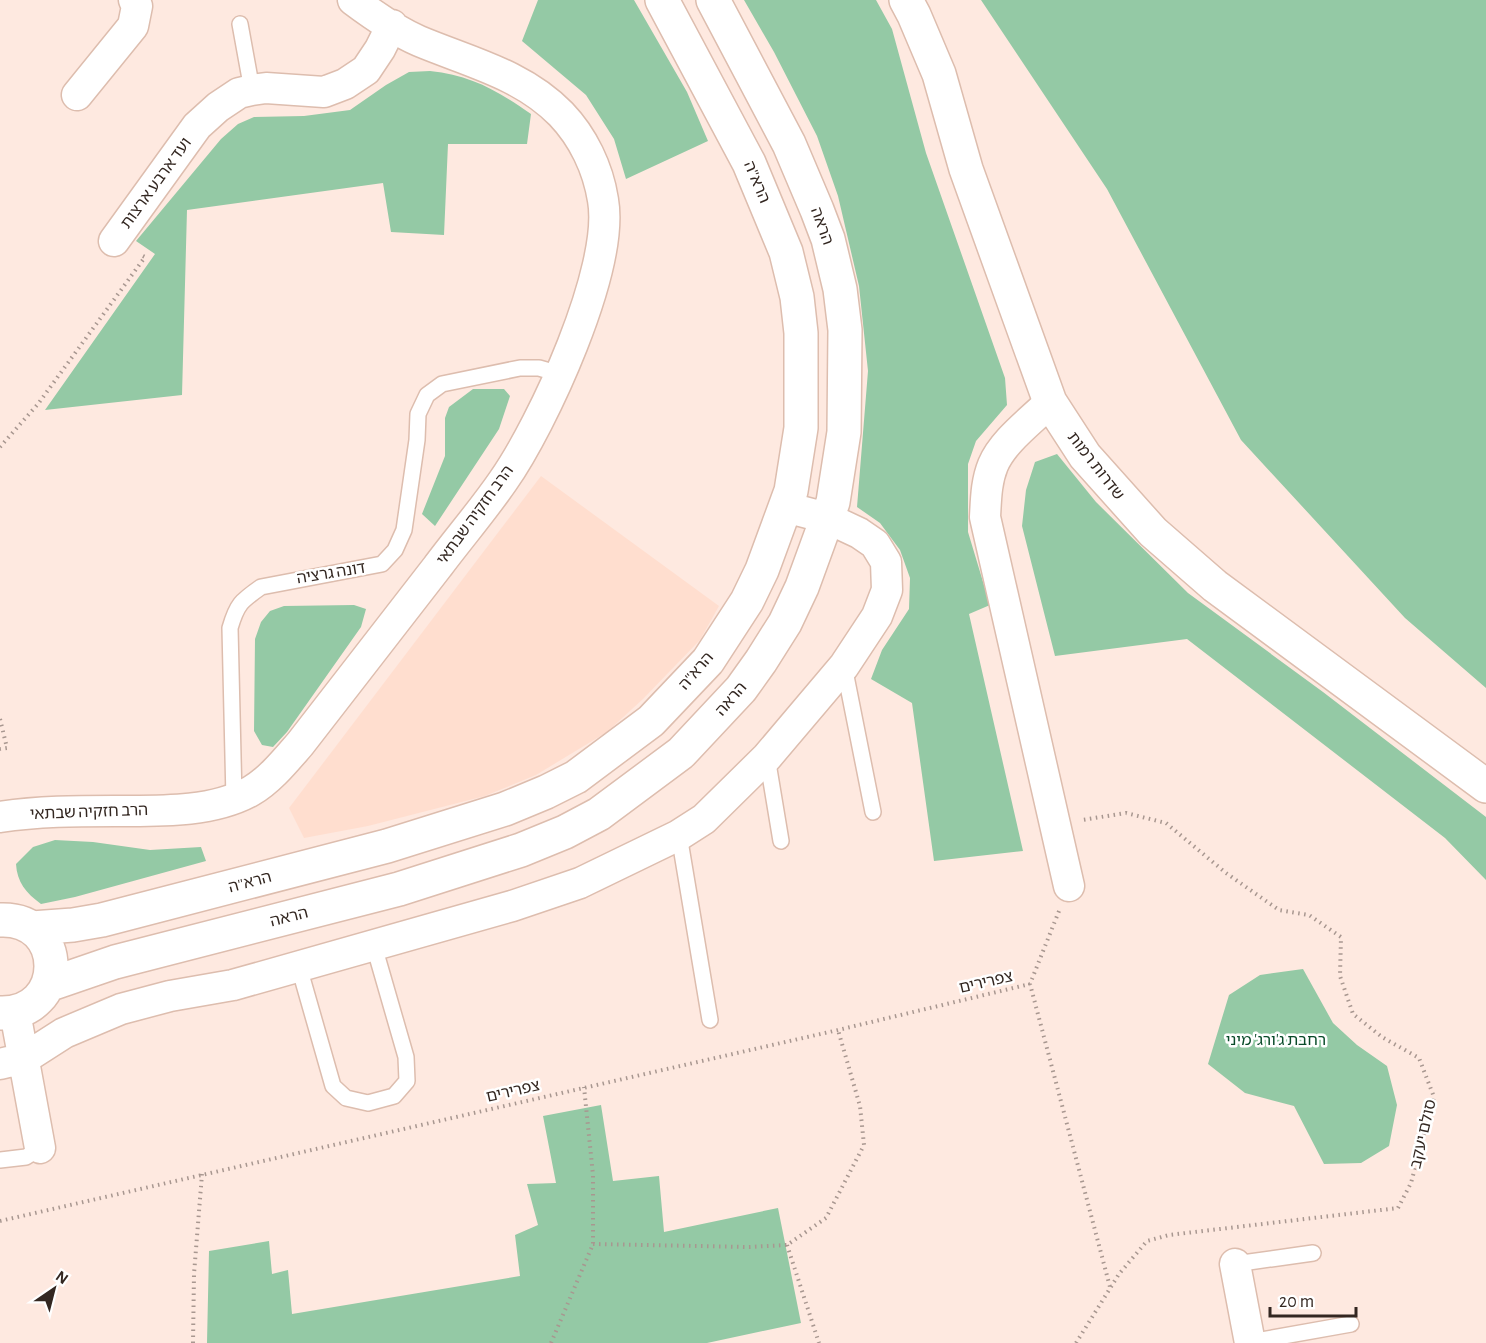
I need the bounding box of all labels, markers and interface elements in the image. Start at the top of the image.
street label: ועד ארבע ארצות [118,135,194,231]
street label: הרא''ה [741,159,773,205]
street label: הראה [808,205,836,247]
street label: שדרות רמות [1065,429,1127,503]
street label: הרב חזקיה שבתאי [434,462,516,568]
street label: דונה גרציה [295,560,367,586]
street label: הרא''ה [676,649,716,693]
street label: הראה [712,679,750,719]
street label: הרב חזקיה שבתאי [30,802,148,822]
street label: הרא''ה [227,869,273,895]
street label: הראה [268,905,310,929]
street label: צפרירים [958,968,1014,996]
park label: רחבת ג'ורג' מיני [1226,1032,1326,1048]
street label: צפרירים [485,1077,541,1105]
street label: סולם יעקב [1407,1098,1439,1170]
north arrow [24,1259,84,1319]
text: N [53,1268,71,1287]
scale bar [1270,1280,1356,1318]
text: 20 m [1279,1293,1314,1311]

